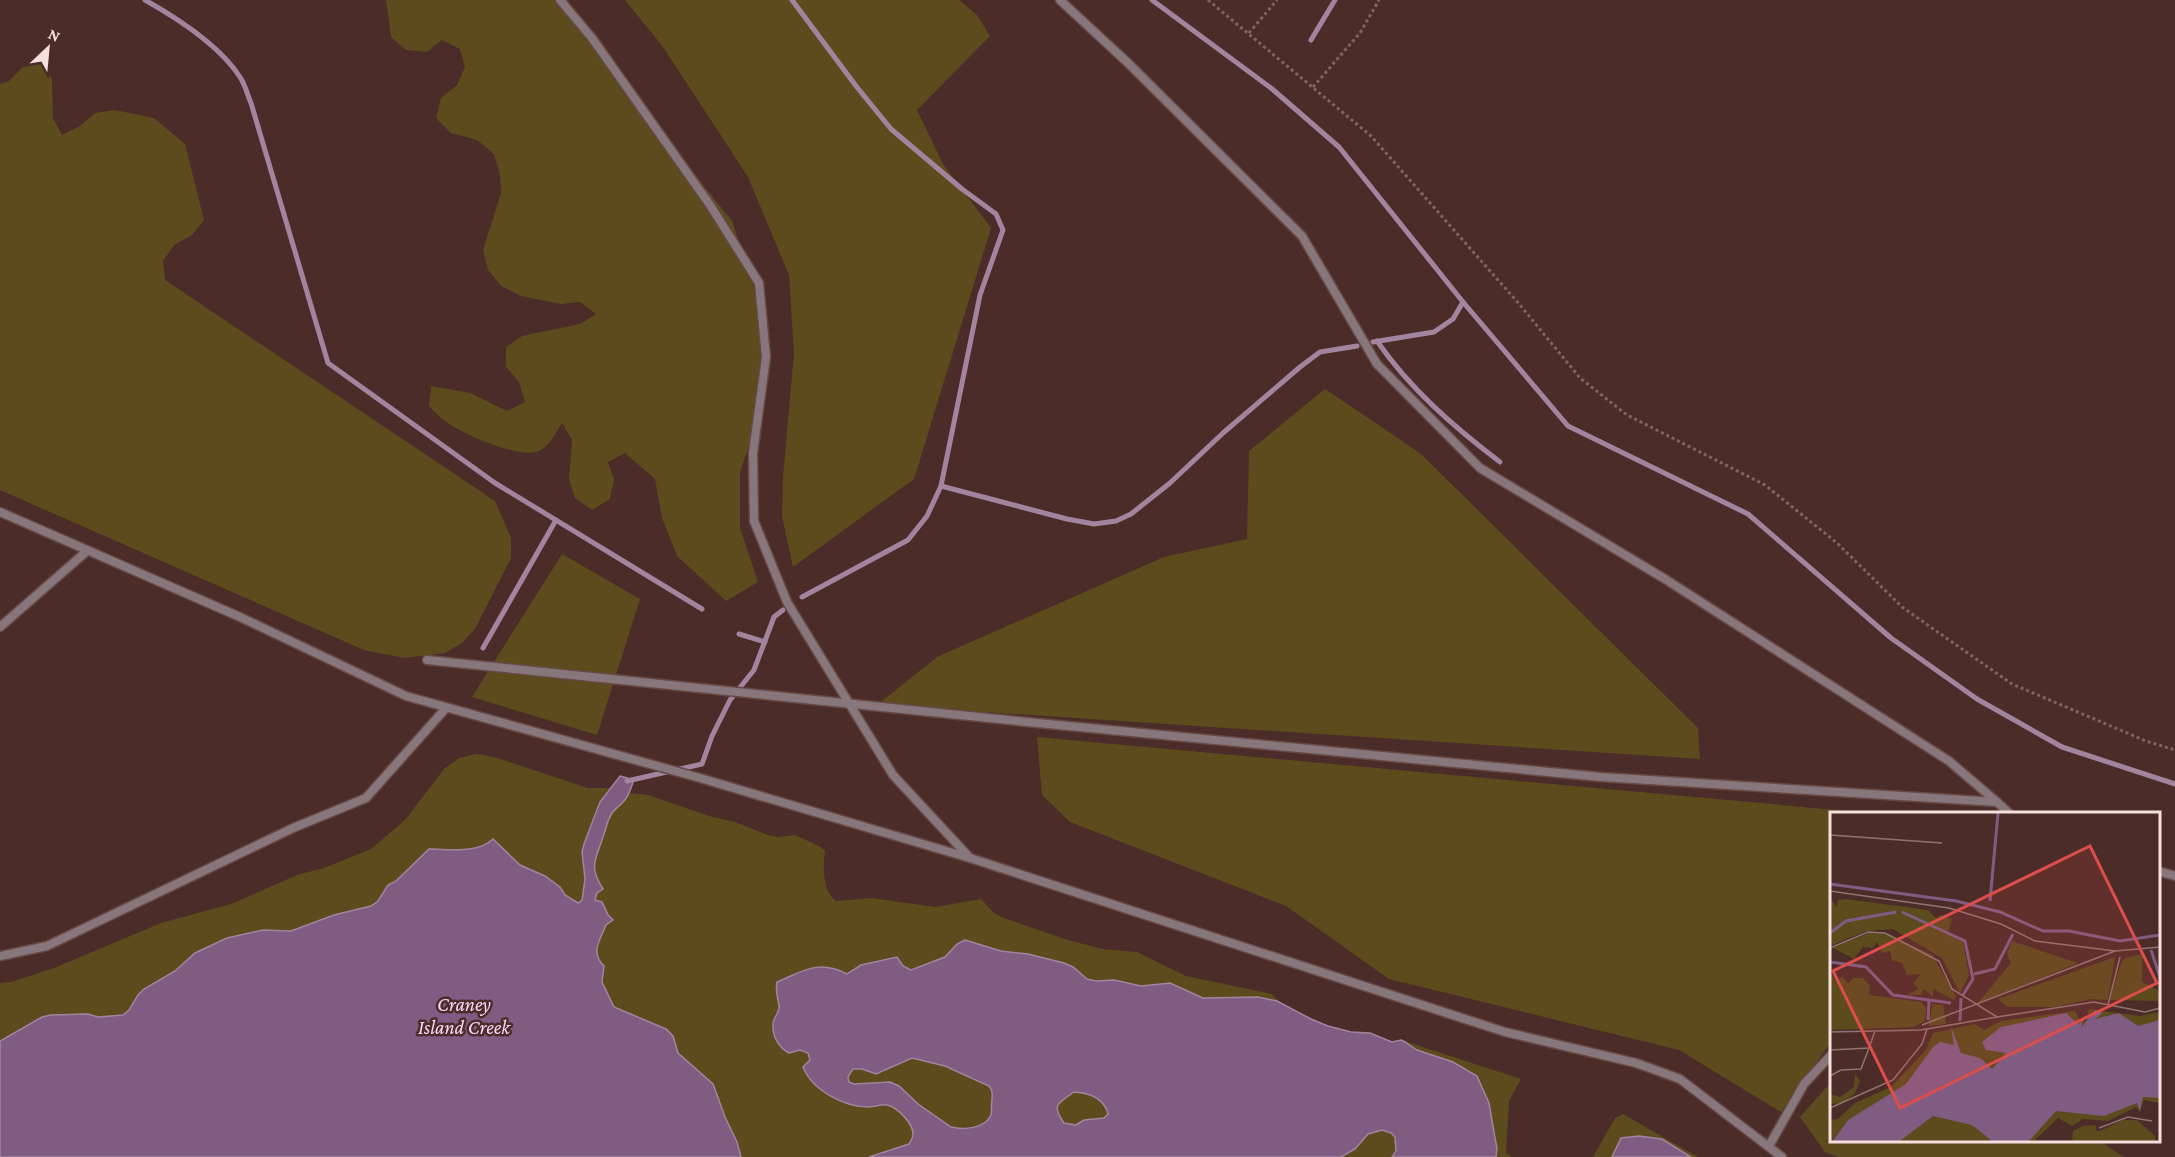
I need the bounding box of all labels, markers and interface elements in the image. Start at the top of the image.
north arrow [18,18,78,78]
text: N [46,25,63,45]
inset map [1830,812,2160,1142]
water label: Craney Island Creek [418,993,511,1038]

